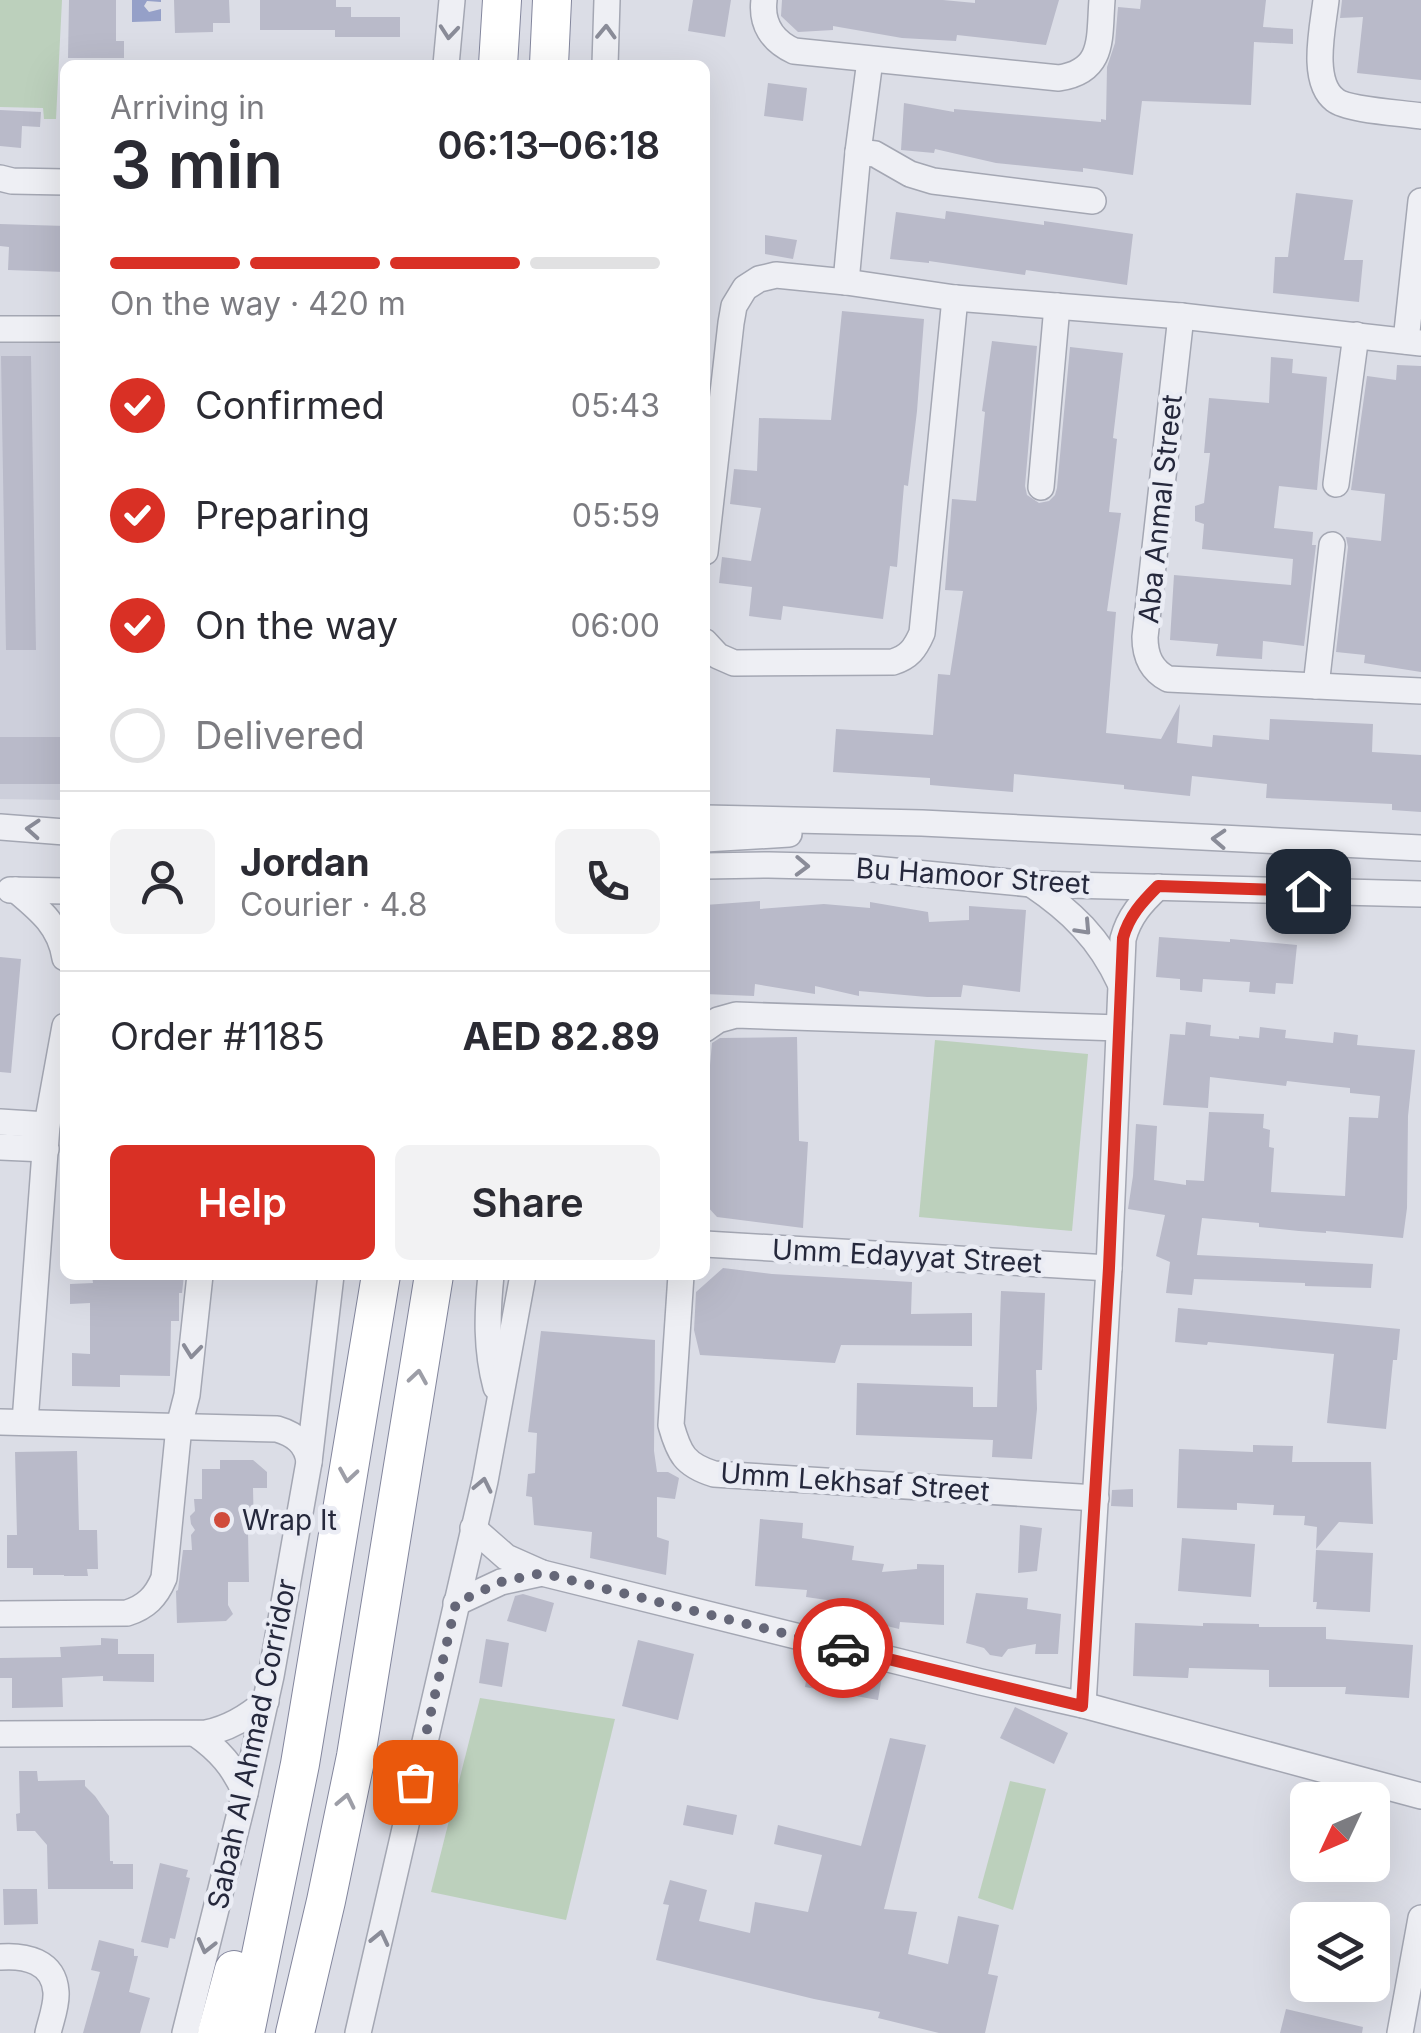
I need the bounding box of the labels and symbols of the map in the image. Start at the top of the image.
one-way arrow [595,24,616,40]
one-way arrow [439,25,461,41]
street label: Aba Anmal Street [1131,393,1189,625]
one-way arrow [24,819,40,841]
one-way arrow [1210,829,1226,850]
pin [1266,849,1351,934]
street label: Bu Hamoor Street [855,851,1091,901]
one-way arrow [795,855,811,876]
one-way arrow [1072,916,1090,935]
street label: Umm Edayyat Street [771,1232,1043,1280]
one-way arrow [182,1343,203,1359]
one-way arrow [406,1369,427,1385]
street label: Umm Lekhsaf Street [719,1456,991,1508]
one-way arrow [339,1467,360,1483]
one-way arrow [472,1477,493,1494]
place label: Wrap It [242,1503,337,1537]
marker: Wrap It [211,1509,233,1531]
street label: Sabah Al Ahmad Corridor [200,1576,304,1912]
courier [793,1598,893,1698]
pin [373,1740,458,1825]
north arrow [1290,1782,1390,1882]
one-way arrow [335,1793,356,1810]
one-way arrow [368,1930,389,1947]
one-way arrow [197,1937,218,1954]

